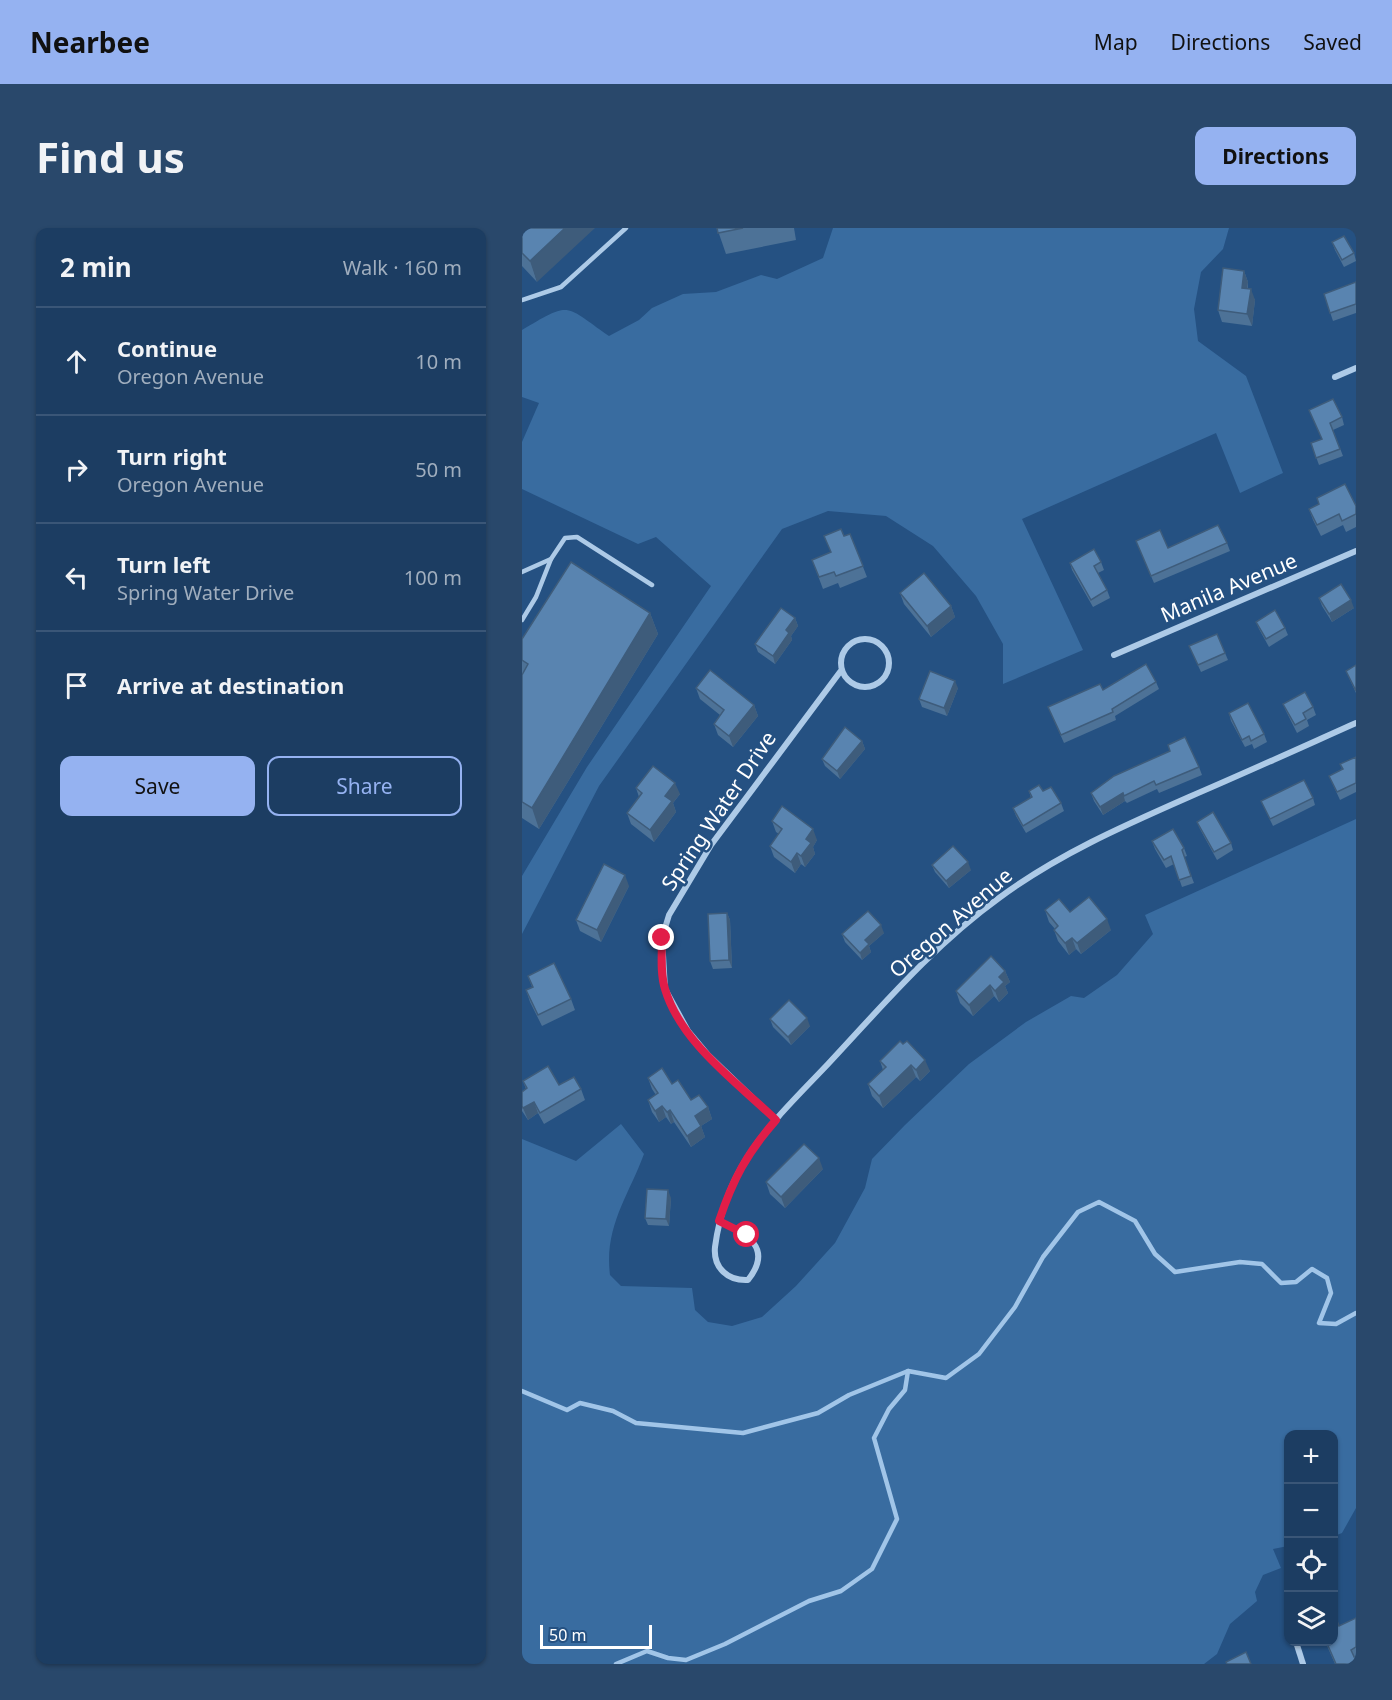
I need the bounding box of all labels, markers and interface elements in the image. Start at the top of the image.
text: Nearbee [30,23,150,61]
text: Map [1094,28,1138,56]
text: Directions [1171,28,1270,56]
text: Saved [1303,28,1362,56]
button: Directions [1195,127,1356,185]
text: Find us [36,128,185,185]
text: 2 min [60,249,132,285]
text: Walk · 160 m [343,254,462,281]
text: Continue [117,333,217,363]
icon: ahead [60,345,93,378]
text: 10 m [415,348,462,375]
text: Oregon Avenue [117,363,264,390]
text: Turn right [117,441,227,471]
icon: right [60,453,93,486]
text: 50 m [415,456,462,483]
text: Oregon Avenue [117,471,264,498]
street label: Manila Avenue [1156,546,1301,628]
text: Turn left [117,549,211,579]
icon: left [60,561,93,594]
text: 100 m [404,564,462,591]
text: Spring Water Drive [117,579,294,606]
icon: arrive [60,669,93,702]
text: Arrive at destination [117,670,344,700]
street label: Spring Water Drive [654,725,782,895]
button: Save [60,756,255,816]
button: Share [267,756,462,816]
street label: Oregon Avenue [883,861,1018,983]
route end [648,924,674,950]
route start [733,1221,759,1247]
map controls [1284,1430,1338,1646]
button: + [1284,1430,1338,1484]
button: − [1284,1484,1338,1538]
button: locate [1284,1538,1338,1592]
button: layers [1284,1592,1338,1646]
scale bar [540,1622,652,1650]
text: 50 m [549,1624,586,1646]

